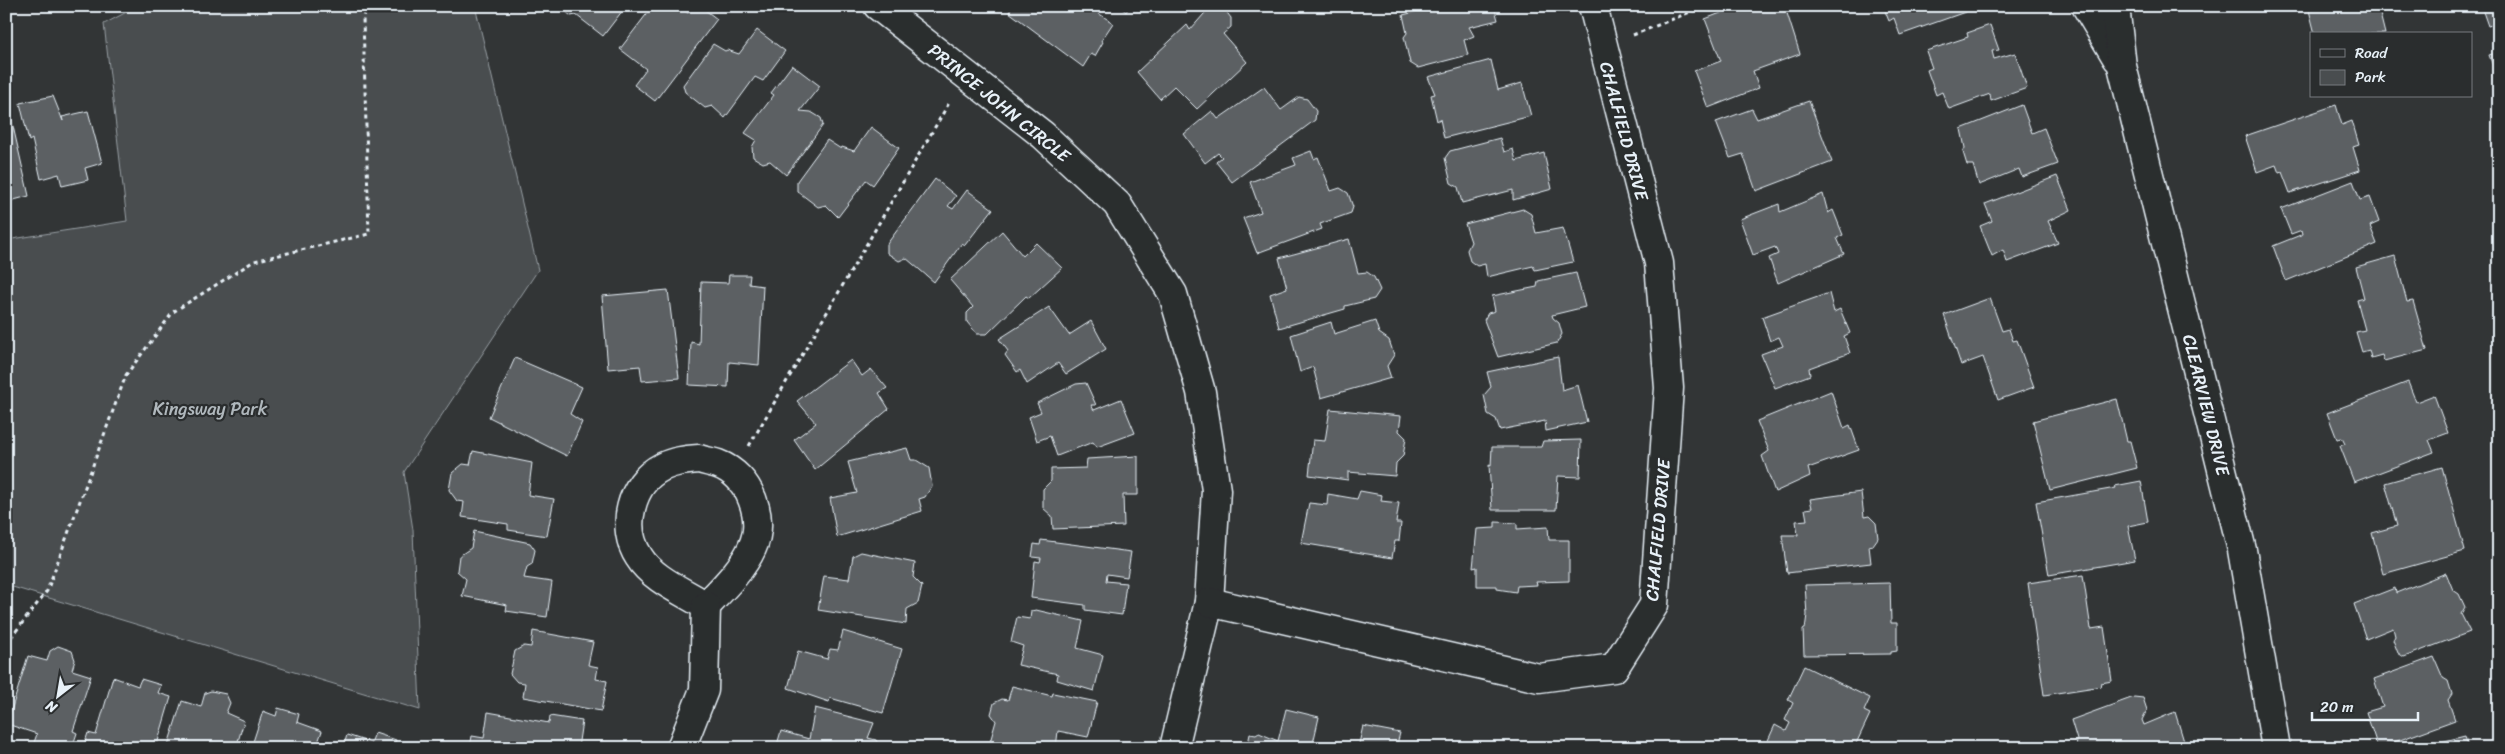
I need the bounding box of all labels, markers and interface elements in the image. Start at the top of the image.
legend [2310,32,2472,98]
street label: PRINCE JOHN CIRCLE [920,35,1078,171]
text: Road [2355,40,2388,66]
street label: CHALFIELD DRIVE [1590,58,1658,205]
text: Park [2355,64,2386,90]
street label: CLEARVIEW DRIVE [2173,331,2239,480]
park label: Kingsway Park [153,393,268,425]
street label: CHALFIELD DRIVE [1636,457,1680,602]
north arrow [32,672,82,722]
scale bar [2312,689,2419,721]
text: N [41,693,63,720]
text: 20 m [2320,694,2354,720]

